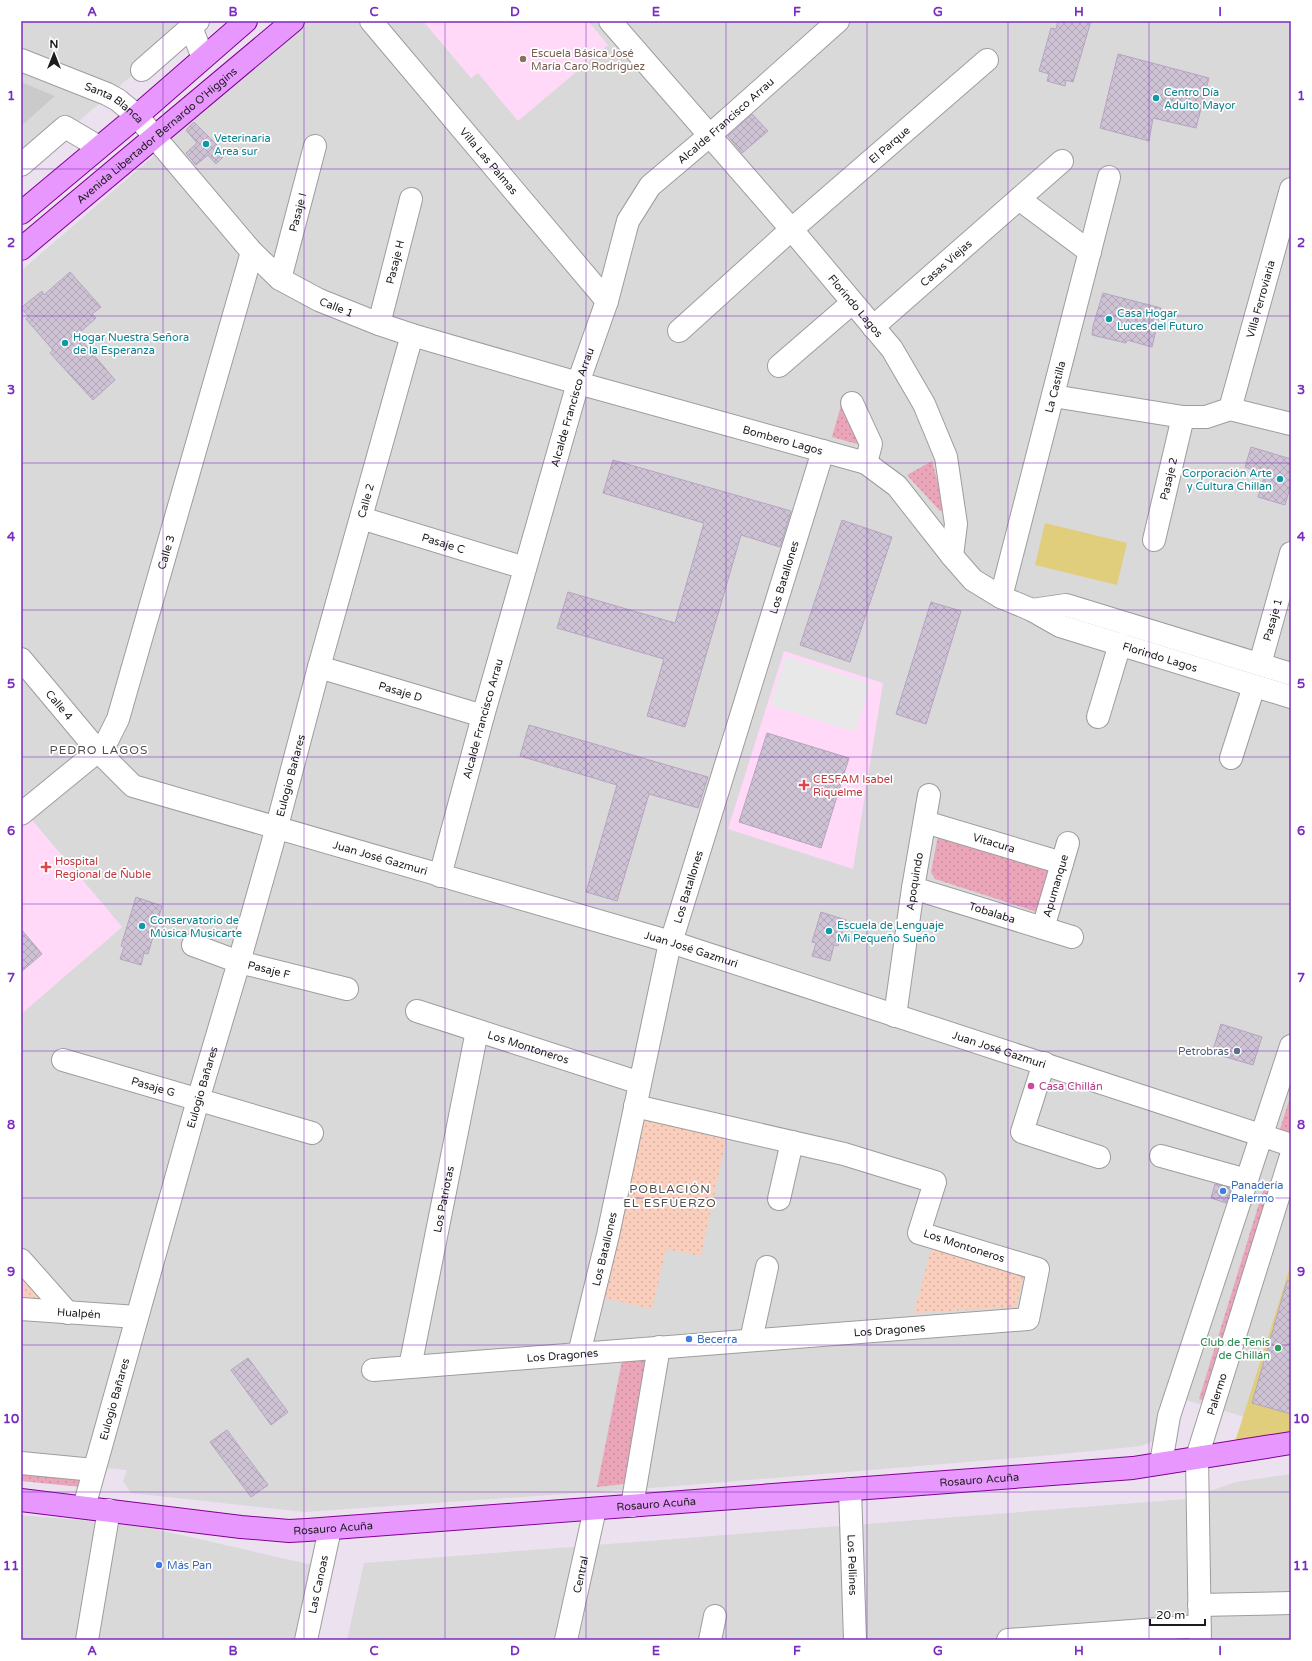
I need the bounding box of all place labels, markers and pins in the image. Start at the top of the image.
place label: Escuela Básica José María Caro Rodríguez [531,47,646,73]
marker: Escuela Básica José María Caro Rodríguez [518,54,528,64]
place label: Centro Día Adulto Mayor [1164,86,1236,112]
marker: Centro Día Adulto Mayor [1151,93,1161,103]
place label: Veterinaria Area sur [214,132,271,158]
marker: Veterinaria Area sur [201,139,211,149]
place label: Casa Hogar Luces del Futuro [1117,307,1204,333]
marker: Casa Hogar Luces del Futuro [1104,314,1114,324]
place label: Hogar Nuestra Señora de la Esperanza [73,331,189,357]
marker: Hogar Nuestra Señora de la Esperanza [60,338,70,348]
place label: Corporación Arte y Cultura Chillan [1182,467,1272,493]
marker: Corporación Arte y Cultura Chillan [1275,474,1285,484]
place label: CESFAM Isabel Riquelme [813,773,893,799]
marker: CESFAM Isabel Riquelme [798,779,810,791]
place label: Hospital Regional de Ñuble [55,855,151,881]
marker: Hospital Regional de Ñuble [40,861,52,873]
place label: Conservatorio de Música Musicarte [150,914,242,940]
place label: Escuela de Lenguaje Mi Pequeño Sueño [837,919,944,945]
marker: Conservatorio de Música Musicarte [137,921,147,931]
marker: Escuela de Lenguaje Mi Pequeño Sueño [824,926,834,936]
place label: Petrobras [1178,1045,1229,1058]
marker: Petrobras [1232,1046,1242,1056]
place label: Casa Chillán [1039,1080,1103,1093]
marker: Casa Chillán [1026,1081,1036,1091]
place label: Panadería Palermo [1231,1179,1283,1205]
marker: Panadería Palermo [1218,1186,1228,1196]
place label: Becerra [697,1333,737,1346]
marker: Becerra [684,1334,694,1344]
place label: Club de Tenis de Chillán [1200,1336,1270,1362]
marker: Club de Tenis de Chillán [1273,1343,1283,1353]
place label: Más Pan [167,1559,212,1572]
marker: Más Pan [154,1560,164,1570]

